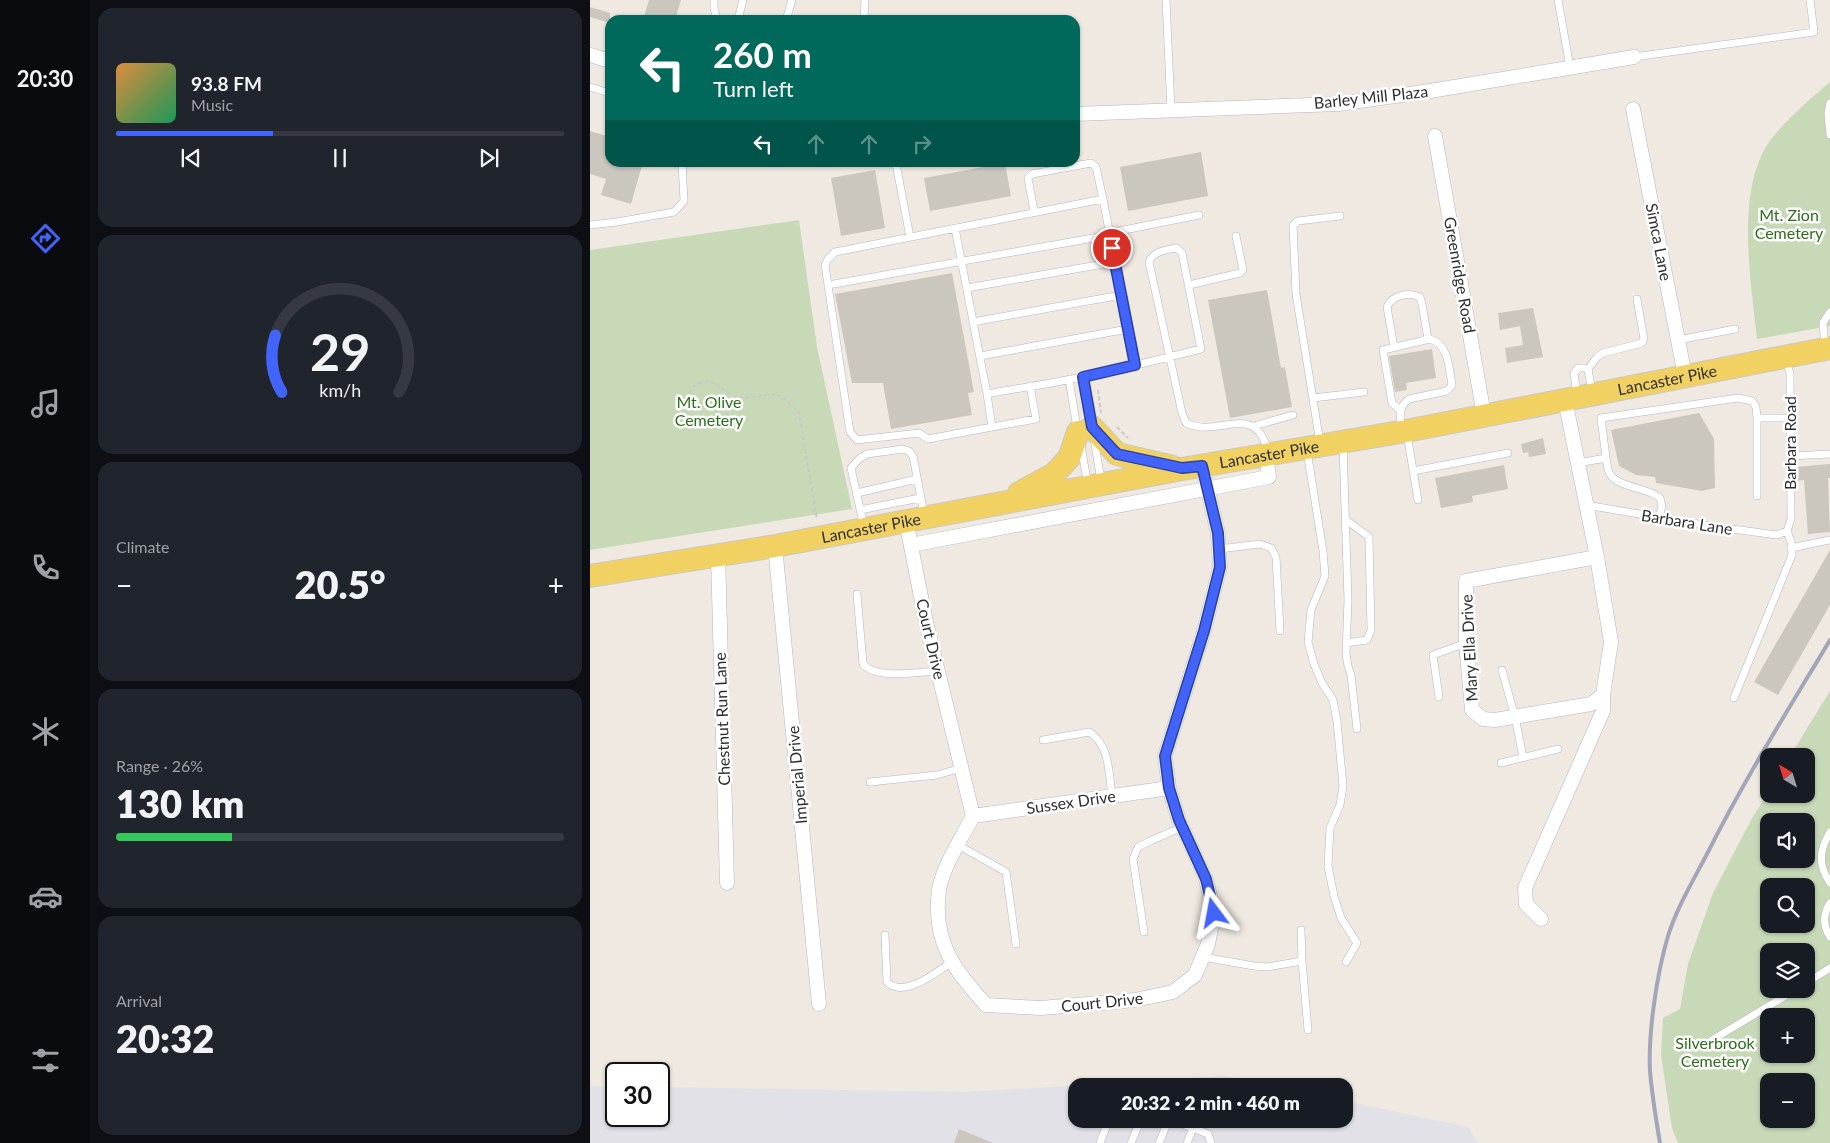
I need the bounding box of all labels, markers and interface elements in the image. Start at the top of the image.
text: 260 m [713,33,812,75]
icon: left [630,35,695,100]
text: 20:30 [17,65,73,92]
text: 93.8 FM [191,72,262,95]
text: Turn left [713,75,794,102]
street label: Barley Mill Plaza [1313,81,1429,112]
text: Music [191,95,233,114]
icon: left [749,130,777,158]
icon: ahead [802,130,830,158]
icon: ahead [855,130,883,158]
icon: right [908,130,936,158]
icon: previous [177,144,205,172]
icon: pause [326,144,354,172]
icon: next [475,144,503,172]
street label: Simca Lane [1643,201,1676,282]
park label: Mt. Zion Cemetery [1755,205,1824,242]
street label: Greenridge Road [1441,215,1480,335]
icon: directions [28,221,63,256]
pin [1091,227,1133,269]
icon: arrive [1098,234,1126,262]
text: 29 [310,320,370,382]
street label: Lancaster Pike [1616,360,1718,398]
text: km/h [319,379,361,401]
icon: music [28,386,63,421]
park label: Mt. Olive Cemetery [675,392,744,429]
street label: Barbara Road [1780,396,1799,490]
street label: Lancaster Pike [1218,436,1320,472]
street label: Barbara Lane [1640,505,1734,538]
street label: Lancaster Pike [819,509,922,546]
text: Climate [116,537,169,556]
icon: phone [28,550,63,585]
text: 20.5° [294,561,386,607]
text: − [116,568,132,602]
text: + [548,568,564,602]
street label: Mary Ella Drive [1456,594,1481,702]
street label: Court Drive [913,597,950,681]
street label: Chestnut Run Lane [710,652,733,786]
icon: climate [28,714,63,749]
street label: Imperial Drive [783,725,810,825]
north arrow [1760,748,1815,802]
map controls [1760,748,1815,1128]
text: Range · 26% [116,756,203,775]
text: 130 km [116,780,244,826]
street label: Sussex Drive [1025,786,1117,817]
button: sound [1760,813,1815,868]
button: search [1760,878,1815,933]
icon: car [28,879,63,914]
position arrow [1187,886,1239,938]
button: layers [1760,943,1815,998]
street label: Court Drive [1060,988,1144,1015]
text: Arrival [116,991,162,1010]
button: + [1760,1008,1815,1063]
text: 20:32 [116,1015,214,1061]
park label: Silverbrook Cemetery [1675,1033,1755,1070]
icon: filters [28,1043,63,1078]
speed limit sign: 30 [605,1062,670,1127]
button: − [1760,1073,1815,1128]
text: 20:32 · 2 min · 460 m [1121,1091,1300,1114]

